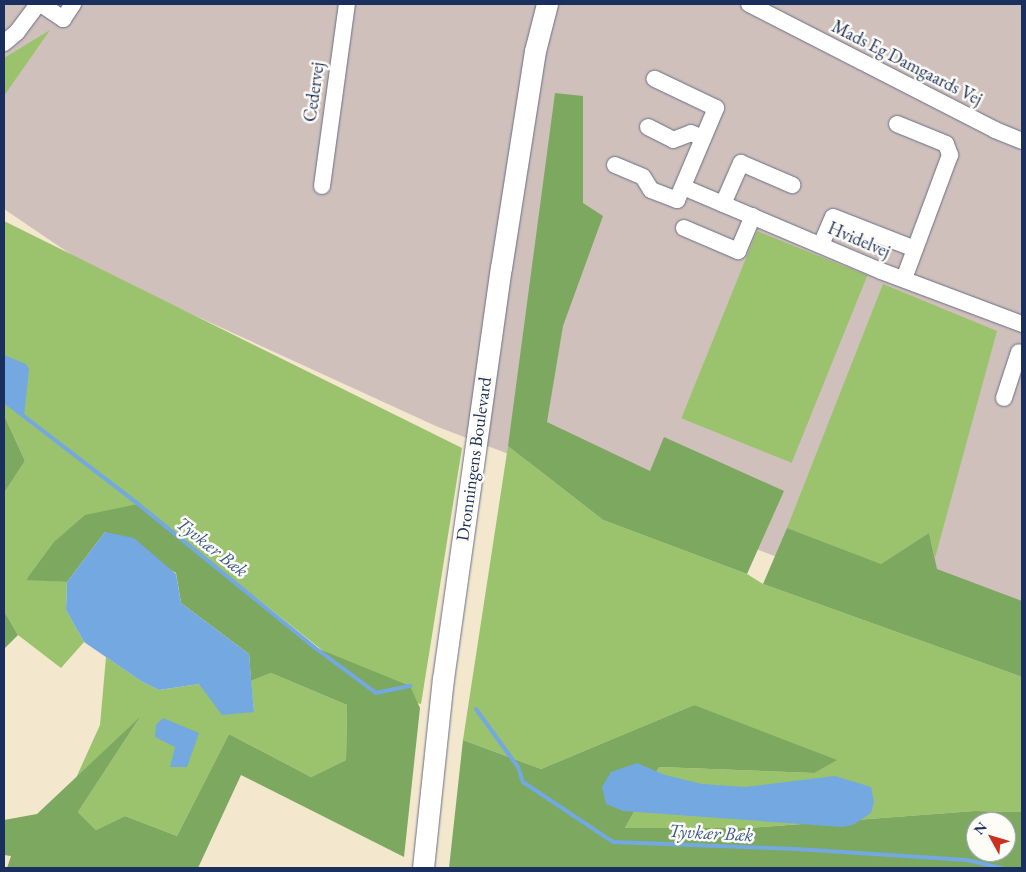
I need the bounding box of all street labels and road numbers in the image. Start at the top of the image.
street label: Mads Eg Damgaards Vej [828,16,986,110]
street label: Cedervej [299,61,329,123]
street label: Hvidelvej [824,217,894,263]
street label: Dronningens Boulevard [452,376,496,542]

